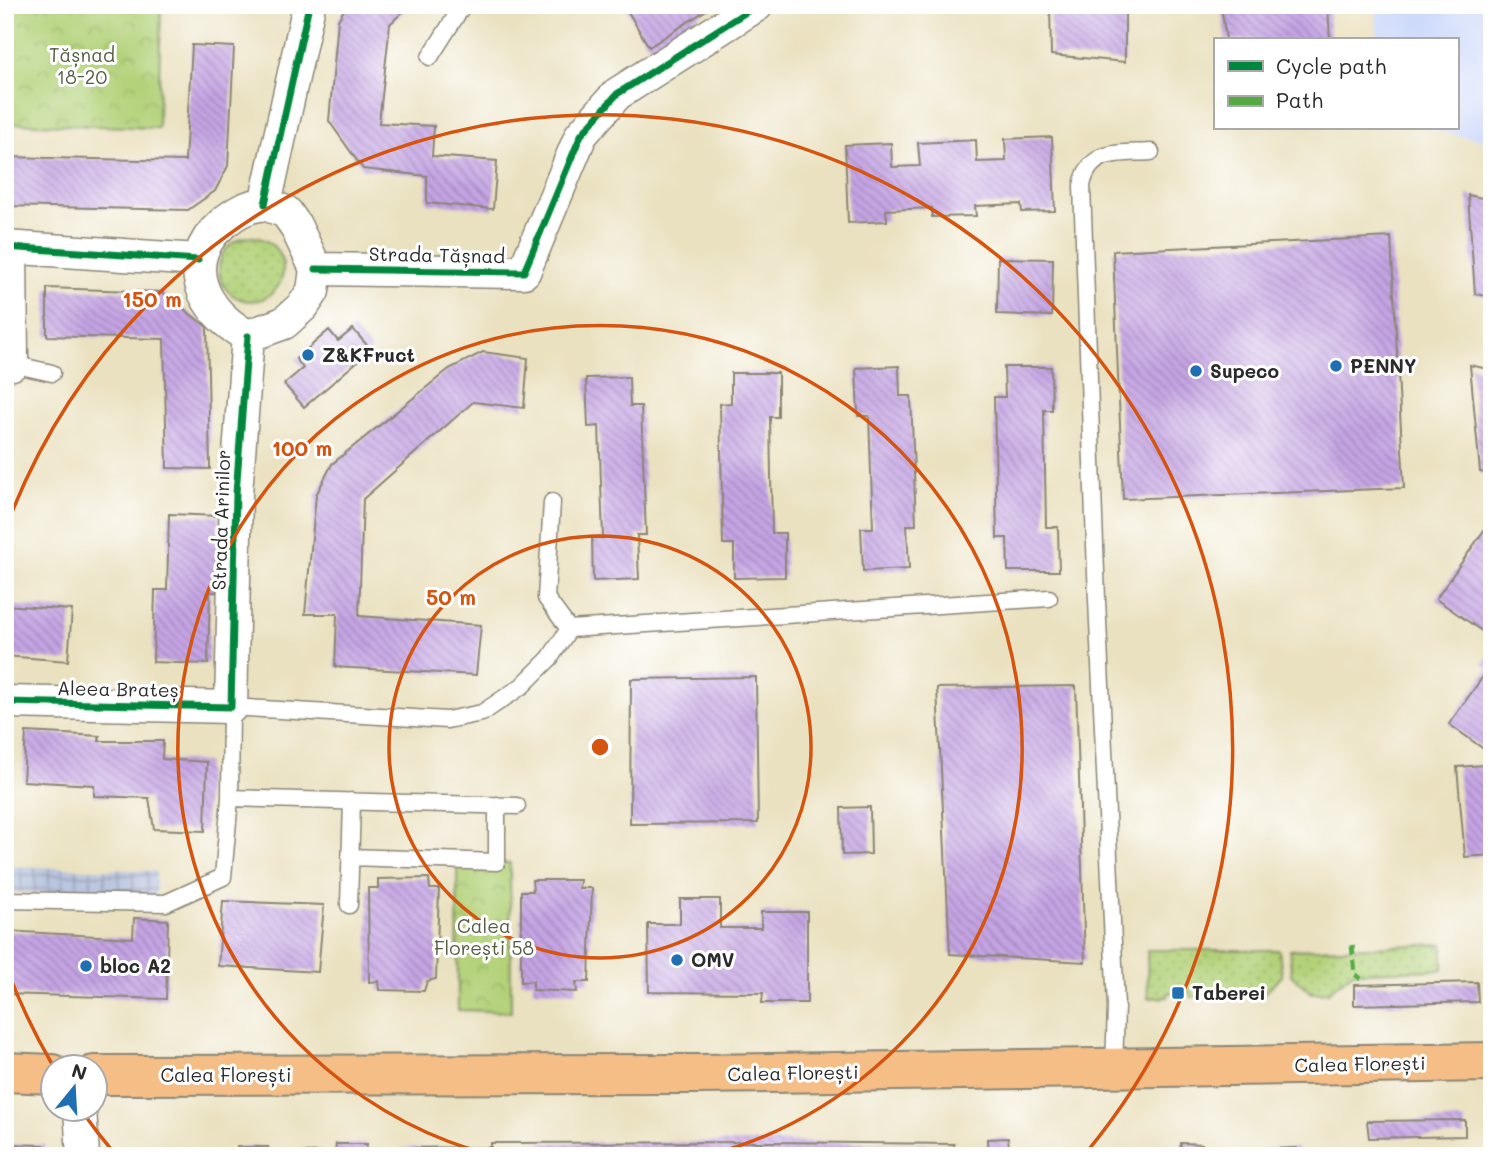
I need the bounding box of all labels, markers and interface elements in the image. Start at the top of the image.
legend [1214,38,1458,130]
park label: Tășnad 18-20 [49,42,115,89]
text: Cycle path [1276,52,1386,79]
text: Path [1276,86,1323,113]
street label: Strada Tășnad [369,241,505,269]
text: 150 m [122,285,182,312]
place label: Z&KFruct [322,342,415,367]
marker: Z&KFruct [300,347,316,363]
place label: PENNY [1350,353,1416,378]
place label: Supeco [1210,358,1279,383]
marker: PENNY [1328,358,1344,374]
marker: Supeco [1188,363,1204,379]
text: 100 m [272,434,332,461]
street label: Strada Arinilor [206,449,235,591]
text: 50 m [426,583,476,610]
street label: Aleea Brateș [57,675,179,703]
centre of rings [588,735,612,759]
park label: Calea Florești 58 [434,913,534,961]
place label: OMV [691,947,734,972]
marker: OMV [669,952,685,968]
place label: bloc A2 [100,953,171,978]
marker: bloc A2 [78,958,94,974]
place label: Taberei [1192,980,1266,1005]
marker: Taberei [1170,985,1186,1001]
street label: Calea Florești [1294,1050,1426,1078]
north arrow [38,1052,108,1122]
text: N [69,1057,90,1085]
street label: Calea Florești [727,1059,859,1087]
street label: Calea Florești [160,1062,292,1088]

